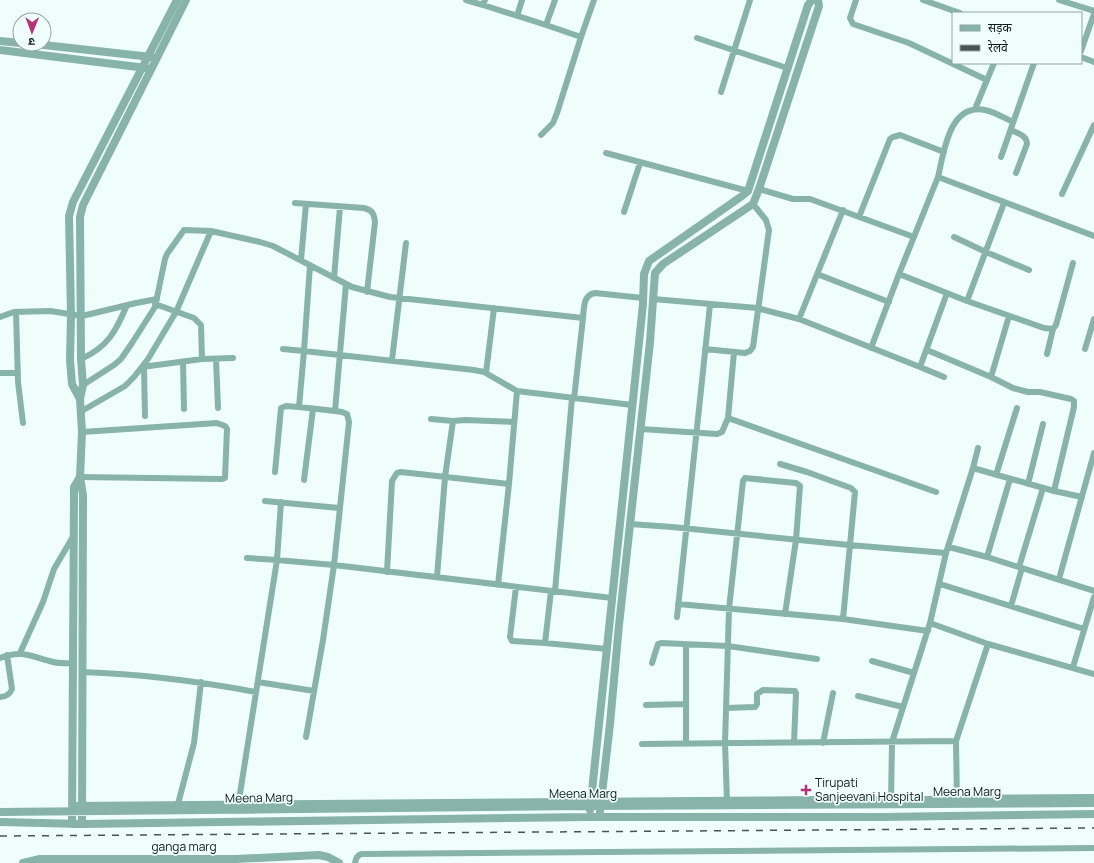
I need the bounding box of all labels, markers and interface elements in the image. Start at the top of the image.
north arrow [12,12,52,52]
legend [952,12,1082,64]
text: सड़क [988,19,1013,36]
text: उ [28,35,35,50]
text: रेलवे [988,39,1008,56]
place label: Tirupati Sanjeevani Hospital [815,774,923,805]
street label: Meena Marg [933,783,1001,800]
marker: Tirupati Sanjeevani Hospital [800,784,812,796]
street label: Meena Marg [549,785,617,802]
street label: Meena Marg [225,788,293,807]
street label: ganga marg [151,838,217,855]

